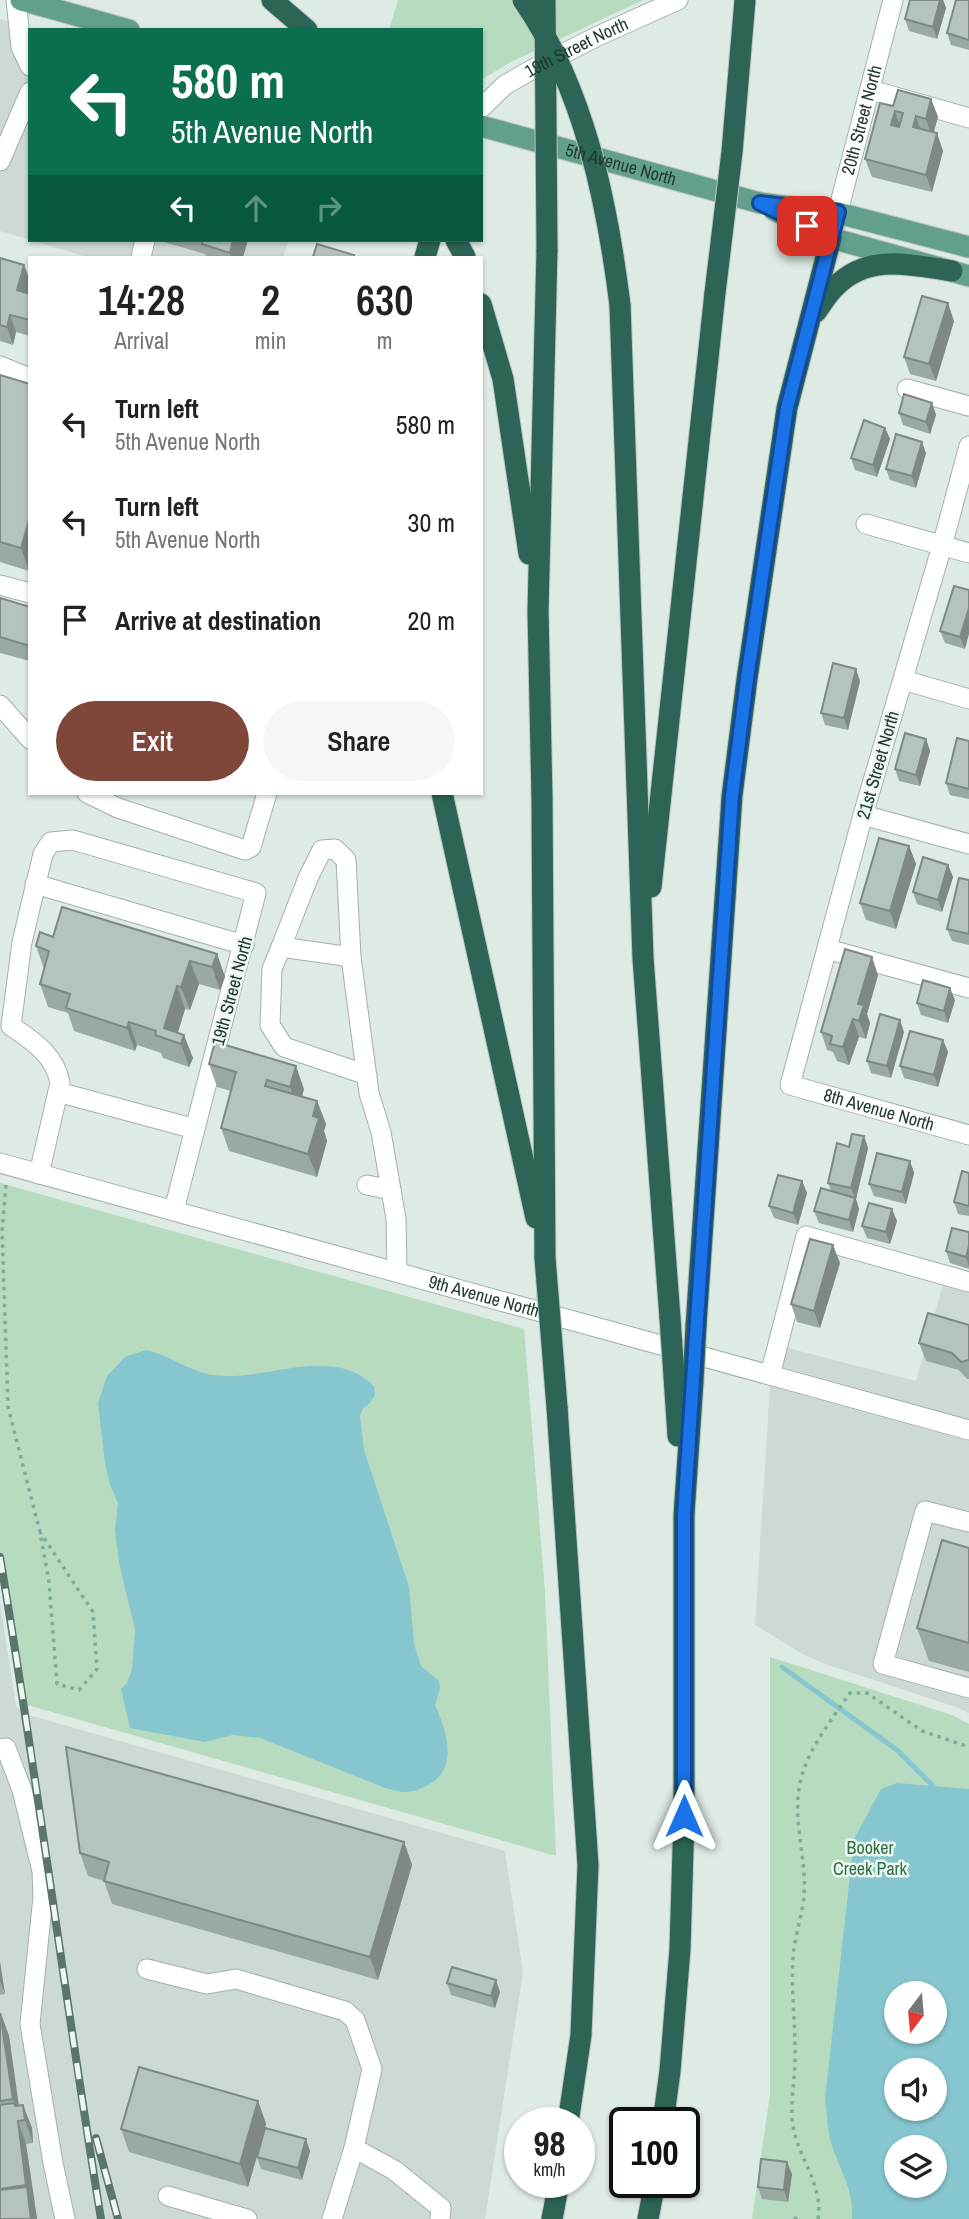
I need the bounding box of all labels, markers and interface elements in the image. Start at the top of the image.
street label: 19th Street North [520,11,632,83]
text: 580 m [171,47,285,113]
icon: left [56,56,147,147]
street label: 20th Street North [835,62,888,177]
text: 5th Avenue North [171,110,373,153]
street label: 5th Avenue North [563,137,679,191]
icon: left [164,189,202,227]
icon: ahead [237,189,275,227]
icon: right [310,189,348,227]
pin [777,196,837,256]
icon: arrive [788,207,826,245]
text: 14:28 [98,272,185,328]
text: 2 [261,272,280,328]
text: 630 [356,272,413,328]
text: Arrival [114,325,169,356]
text: min [255,325,286,356]
text: m [377,325,392,356]
text: Turn left [115,391,199,426]
icon: left [56,405,94,443]
text: 580 m [396,407,455,442]
text: 5th Avenue North [115,426,260,457]
text: Turn left [115,489,199,524]
icon: left [56,503,94,541]
text: 30 m [408,505,455,540]
text: 5th Avenue North [115,524,260,555]
icon: arrive [56,601,94,639]
text: Arrive at destination [115,603,321,638]
text: 20 m [408,603,455,638]
button: Exit [56,701,249,781]
button: Share [263,701,455,781]
street label: 21st Street North [850,708,905,822]
street label: 19th Street North [205,933,258,1048]
street label: 8th Avenue North [821,1082,937,1137]
street label: 9th Avenue North [426,1269,542,1323]
position arrow [647,1779,721,1853]
park label: Booker Creek Park [833,1835,908,1881]
north arrow [884,1981,947,2044]
map controls [884,1981,947,2198]
button: sound [884,2058,947,2121]
speed limit sign: 100 [609,2107,700,2198]
text: 98 [534,2120,565,2167]
button: layers [884,2135,947,2198]
text: km/h [534,2157,566,2182]

